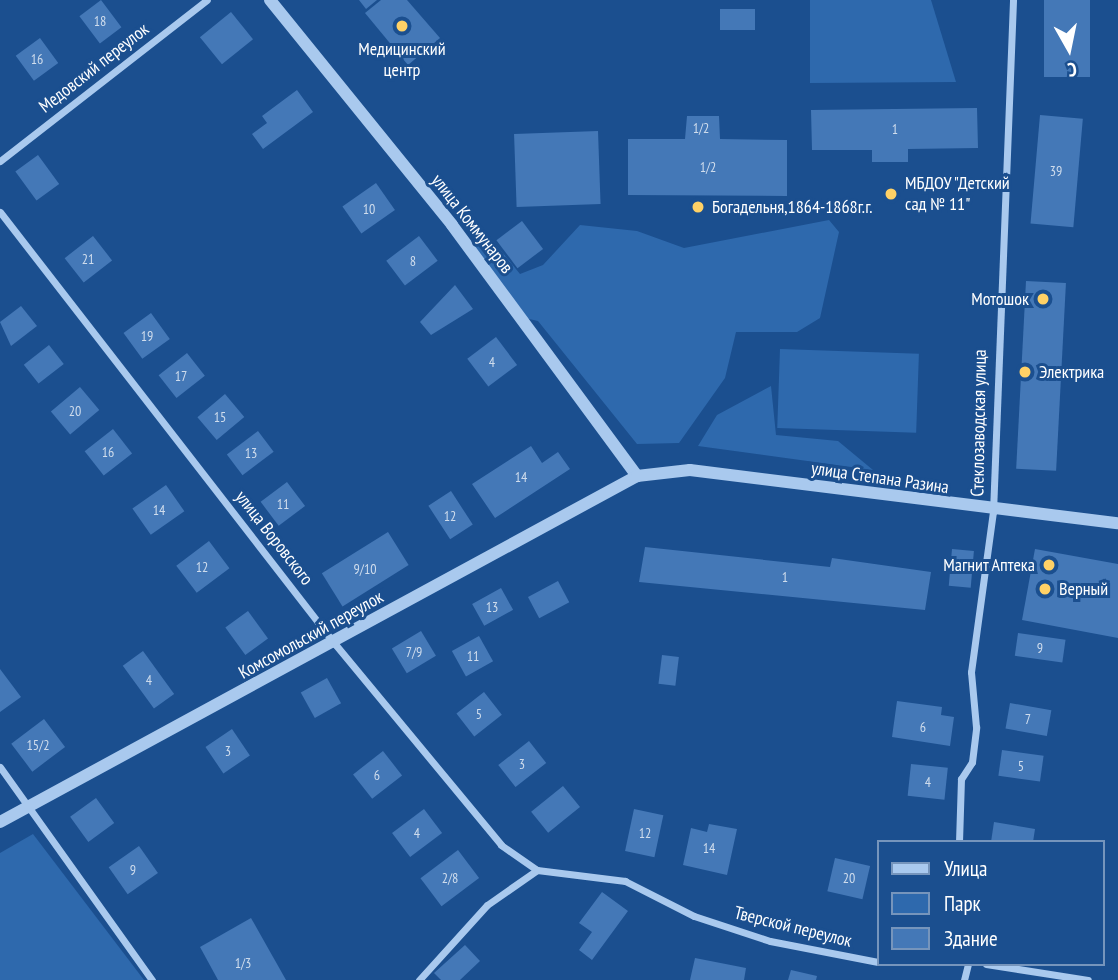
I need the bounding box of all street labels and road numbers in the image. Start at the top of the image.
street label: Медовский переулок [35,18,153,118]
street label: улица Коммунаров [427,170,517,278]
street label: Стеклозаводская улица [967,349,991,497]
street label: улица Степана Разина [810,458,950,498]
street label: улица Воровского [230,487,318,589]
street label: Комсомольский переулок [235,586,387,684]
street label: Тверской переулок [732,902,854,952]

